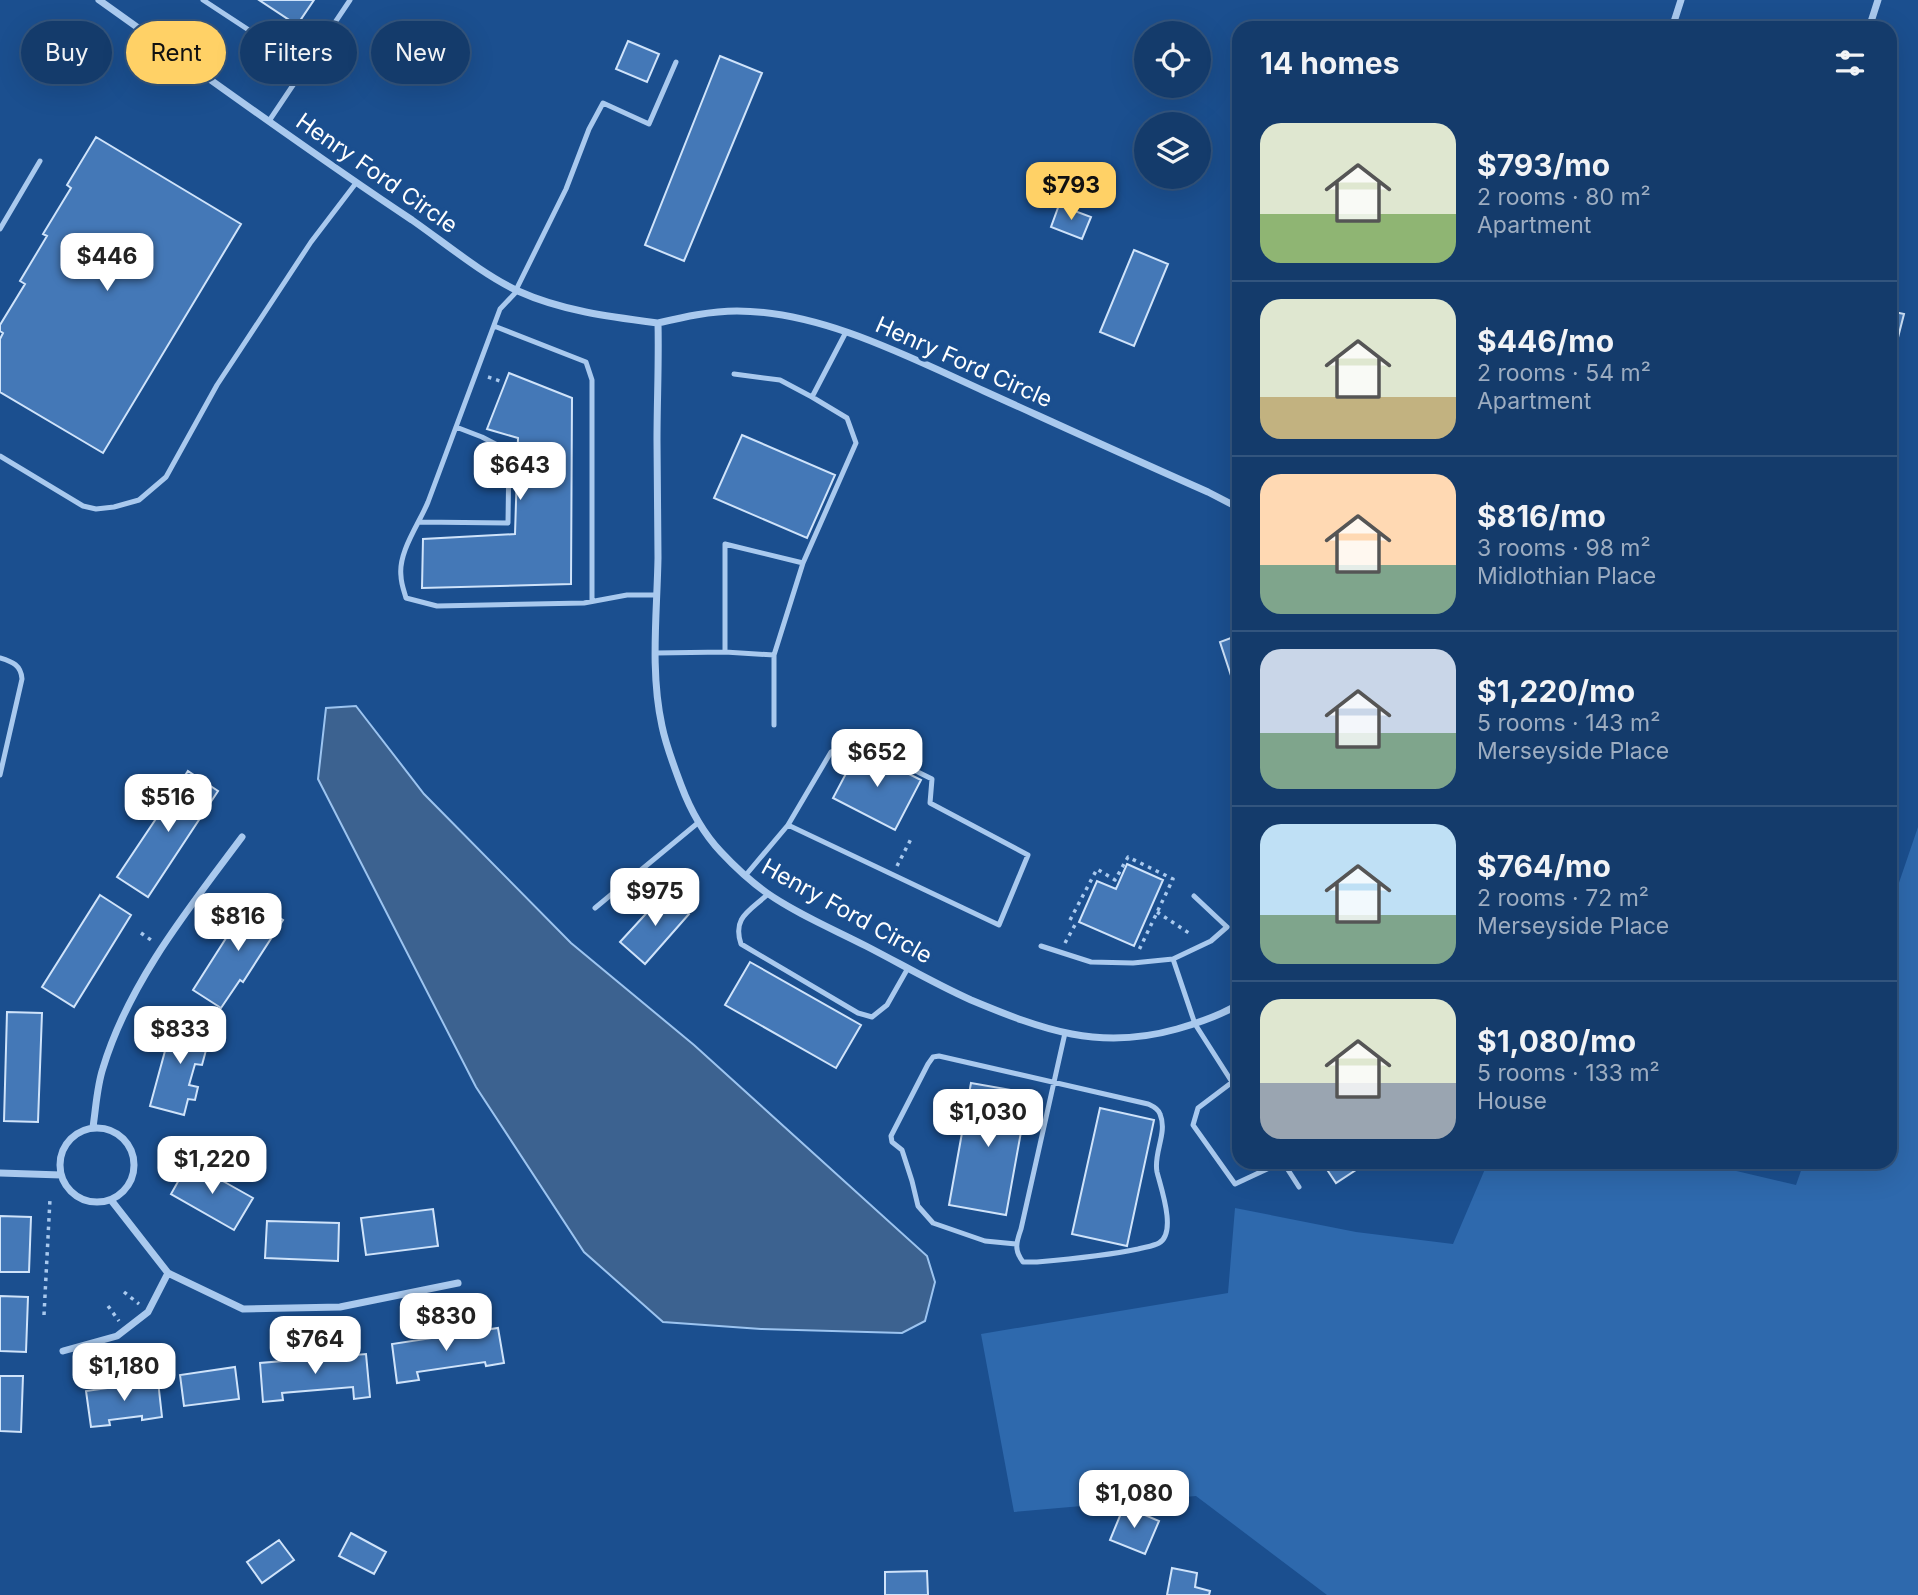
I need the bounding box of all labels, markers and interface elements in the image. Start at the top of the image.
chip: Buy [21,21,112,84]
chip: Rent [126,21,226,84]
chip: Filters [240,21,357,84]
chip: New [371,21,470,84]
map controls [1134,21,1211,189]
button: locate [1134,21,1211,98]
icon: filters [1831,44,1869,82]
text: 14 homes [1260,45,1399,81]
street label: Henry Ford Circle [291,107,463,239]
button: layers [1134,112,1211,189]
text: $793/mo [1477,147,1610,183]
icon: home [1316,151,1400,235]
pin: $793 [1030,162,1112,222]
text: $793 [1042,171,1100,199]
text: 2 rooms · 80 m² [1477,183,1651,211]
text: Apartment [1477,211,1591,239]
pin: $446 [66,233,148,293]
text: $446 [76,242,138,270]
street label: Henry Ford Circle [871,310,1057,414]
text: $446/mo [1477,323,1614,359]
icon: home [1316,327,1400,411]
text: 2 rooms · 54 m² [1477,359,1651,387]
text: Apartment [1477,387,1591,415]
pin: $643 [479,442,561,502]
text: $643 [490,451,550,479]
text: $816/mo [1477,498,1606,534]
icon: home [1316,502,1400,586]
text: 3 rooms · 98 m² [1477,534,1651,562]
text: Midlothian Place [1477,562,1656,590]
text: $1,220/mo [1477,673,1635,709]
icon: home [1316,677,1400,761]
text: 5 rooms · 143 m² [1477,709,1660,737]
pin: $652 [836,730,918,789]
text: Merseyside Place [1477,737,1669,765]
text: $652 [847,738,907,766]
pin: $516 [127,774,209,834]
text: $516 [141,783,195,811]
text: $764/mo [1477,848,1611,884]
icon: home [1316,852,1400,936]
street label: Henry Ford Circle [757,853,937,969]
pin: $975 [614,869,696,928]
text: $975 [626,877,684,905]
text: 2 rooms · 72 m² [1477,884,1649,912]
pin: $816 [197,894,279,953]
text: $816 [211,902,265,930]
text: Merseyside Place [1477,912,1669,940]
pin: $833 [139,1006,221,1066]
text: $833 [150,1015,210,1043]
text: $1,080/mo [1477,1023,1636,1059]
icon: home [1316,1027,1400,1111]
text: 5 rooms · 133 m² [1477,1059,1660,1087]
text: House [1477,1087,1547,1115]
pin: $1,030 [931,1090,1045,1149]
text: $1,030 [949,1098,1027,1126]
pin: $1,220 [155,1136,269,1196]
text: $1,220 [173,1145,251,1173]
pin: $830 [405,1294,487,1353]
text: $830 [416,1302,476,1330]
pin: $764 [274,1316,356,1376]
text: $764 [286,1325,344,1353]
pin: $1,180 [67,1344,181,1403]
text: $1,180 [89,1352,159,1380]
pin: $1,080 [1077,1470,1191,1530]
text: $1,080 [1095,1479,1173,1507]

